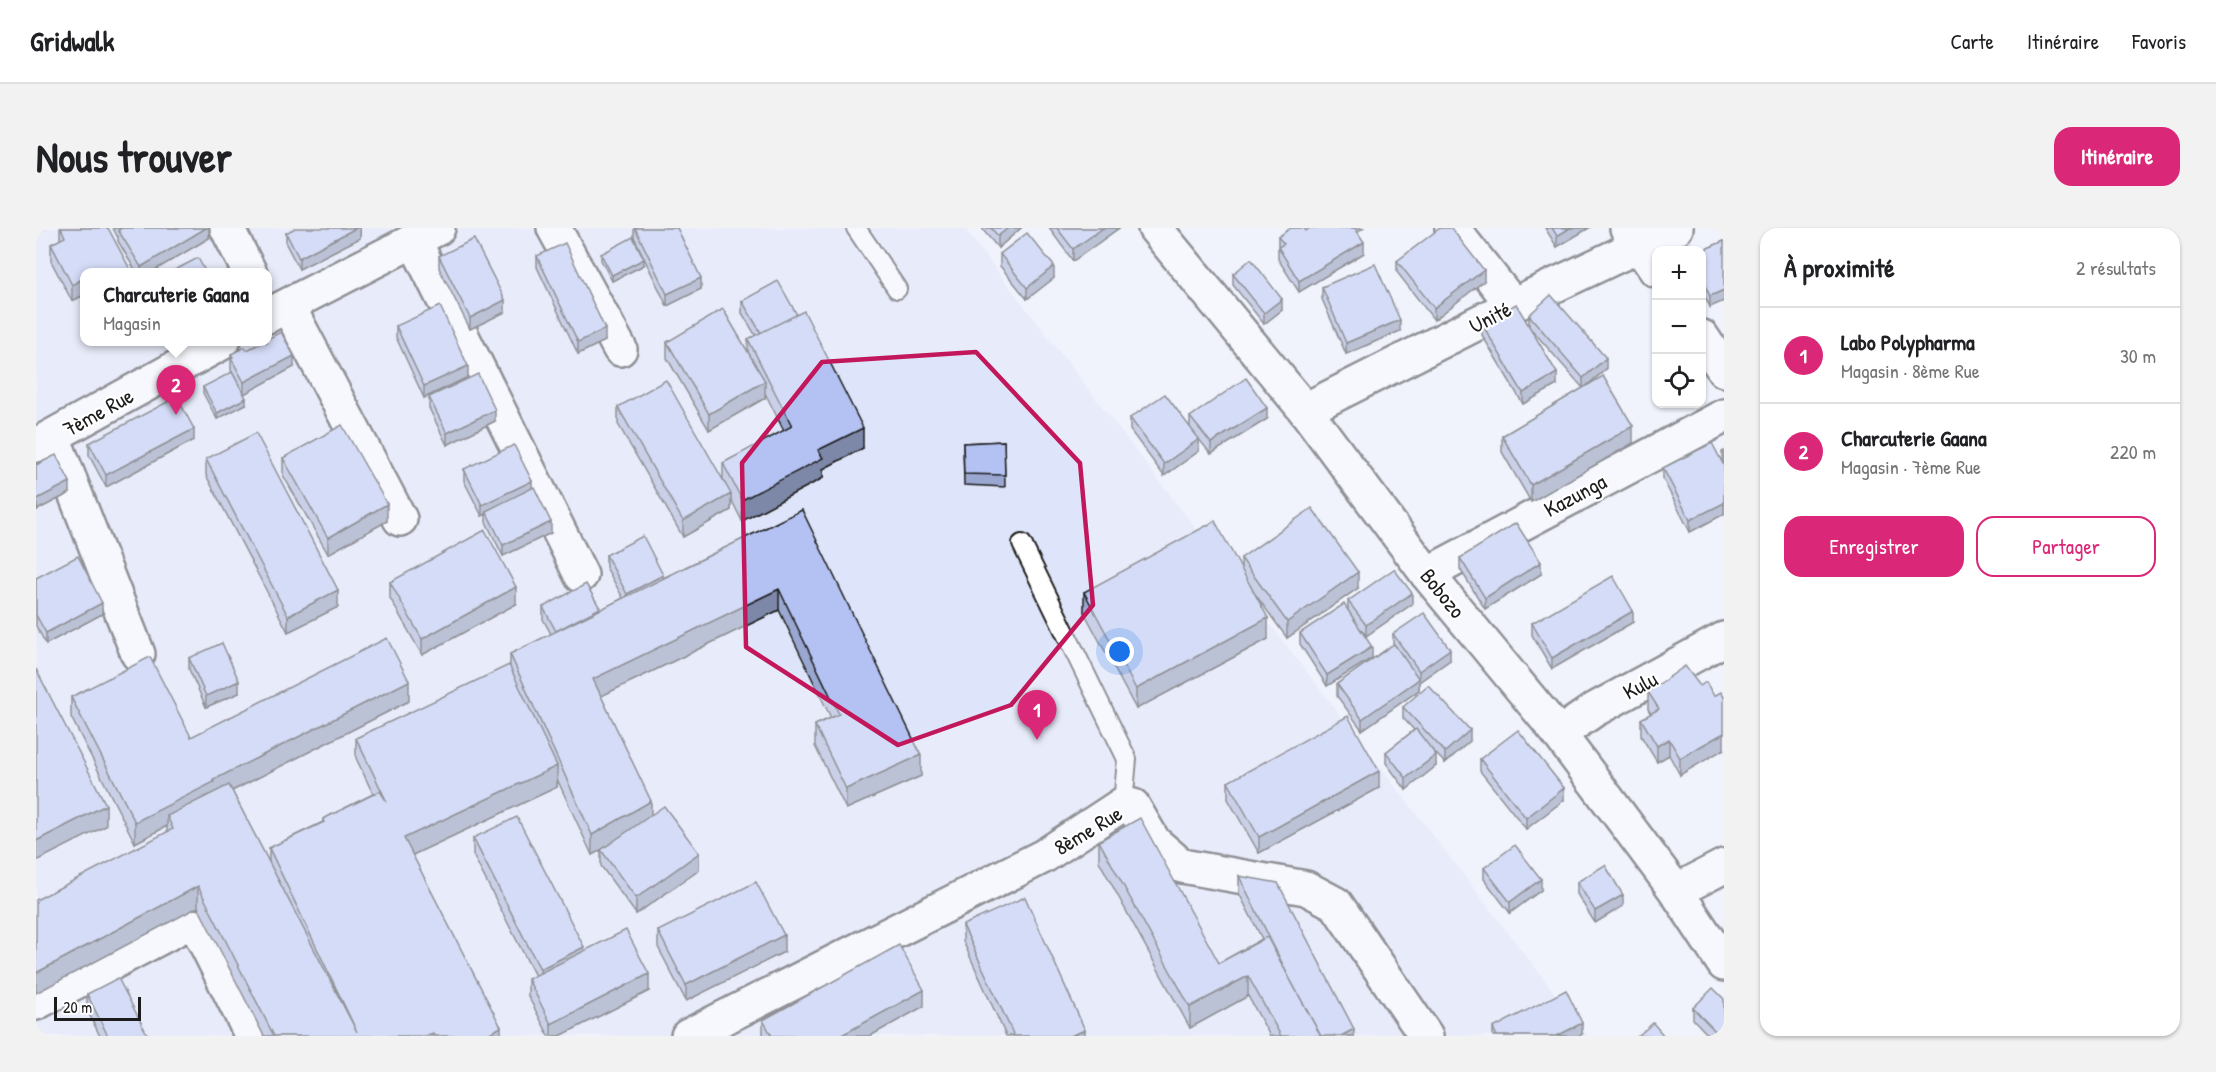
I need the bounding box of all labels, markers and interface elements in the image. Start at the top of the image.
text: Gridwalk [30,22,114,60]
text: Carte [1951,27,1994,56]
text: Itinéraire [2027,27,2099,56]
text: Favoris [2132,27,2186,56]
button: Itinéraire [2054,127,2180,186]
text: Nous trouver [36,128,232,185]
map controls [1652,246,1706,408]
button: + [1652,246,1706,300]
text: À proximité [1784,250,1895,285]
text: 2 résultats [2076,254,2156,281]
popup [80,268,272,346]
text: Charcuterie Gaana [103,279,249,309]
street label: Unité [1464,294,1516,340]
button: − [1652,300,1706,354]
text: Magasin [103,309,161,336]
text: Labo Polypharma [1841,327,1975,357]
text: 1 [1800,342,1807,369]
text: 30 m [2120,342,2156,369]
button: locate [1652,354,1706,408]
text: Magasin · 8ème Rue [1841,357,1980,384]
pin: 2 [156,366,196,415]
street label: 7ème Rue [58,380,139,444]
text: Charcuterie Gaana [1841,423,1987,453]
text: 2 [1799,438,1808,465]
text: 220 m [2110,438,2156,465]
text: Magasin · 7ème Rue [1841,453,1981,480]
street label: Kazunga [1539,466,1612,524]
button: Enregistrer [1784,516,1964,577]
button: Partager [1976,516,2156,577]
street label: Bobozo [1414,562,1472,624]
your location [1105,637,1134,666]
street label: Kulu [1618,663,1663,706]
pin: 1 [1018,690,1056,740]
street label: 8ème Rue [1048,798,1128,862]
scale bar [54,994,141,1022]
text: 20 m [63,996,92,1018]

